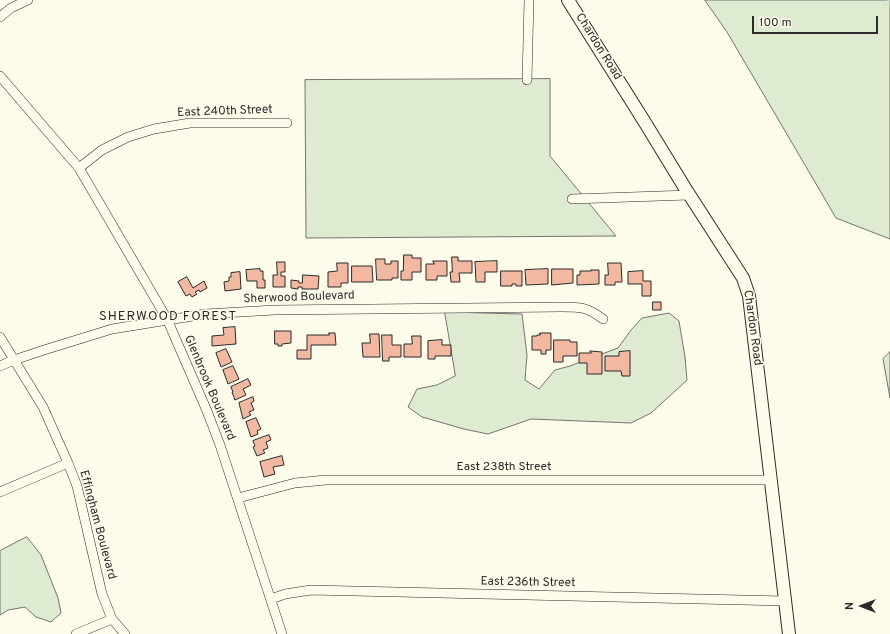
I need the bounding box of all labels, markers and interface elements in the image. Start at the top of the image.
scale bar [754,8,880,34]
street label: Chardon Road [572,11,624,83]
text: 100 m [759,15,792,31]
street label: East 240th Street [177,103,273,121]
street label: Sherwood Boulevard [243,289,355,307]
street label: Chardon Road [740,289,764,367]
district label: SHERWOOD FOREST [99,309,237,325]
street label: Glenbrook Boulevard [180,333,238,443]
street label: East 238th Street [457,461,551,475]
street label: Effingham Boulevard [75,469,119,581]
street label: East 236th Street [480,575,576,591]
north arrow [842,586,882,626]
text: N [843,602,857,610]

